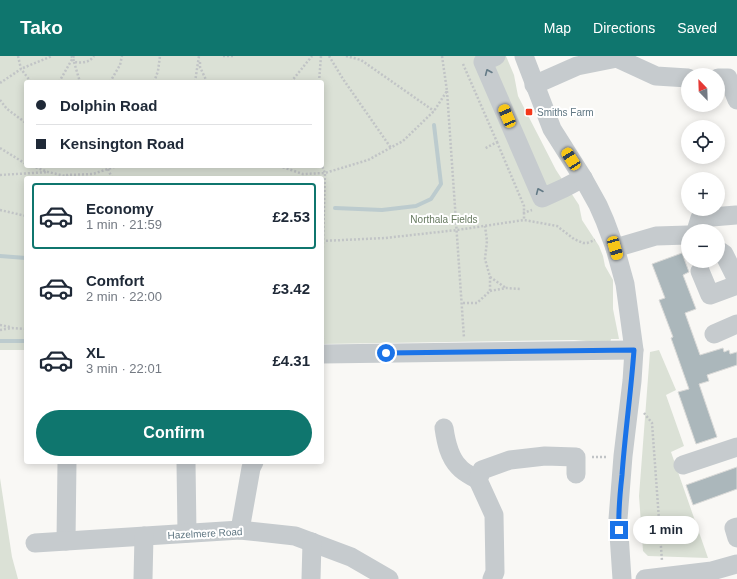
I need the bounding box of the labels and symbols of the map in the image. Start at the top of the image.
north arrow [681,68,725,112]
one-way arrow [485,69,493,76]
car [497,103,517,129]
marker: Smiths Farm [524,107,534,117]
place label: Smiths Farm [537,107,594,118]
car [559,146,583,172]
one-way arrow [536,188,544,196]
park label: Northala Fields [410,214,478,225]
car [606,235,624,261]
route start [377,344,395,362]
callout: 1 min [633,516,699,544]
route end [610,521,628,539]
street label: Hazelmere Road [167,526,243,541]

